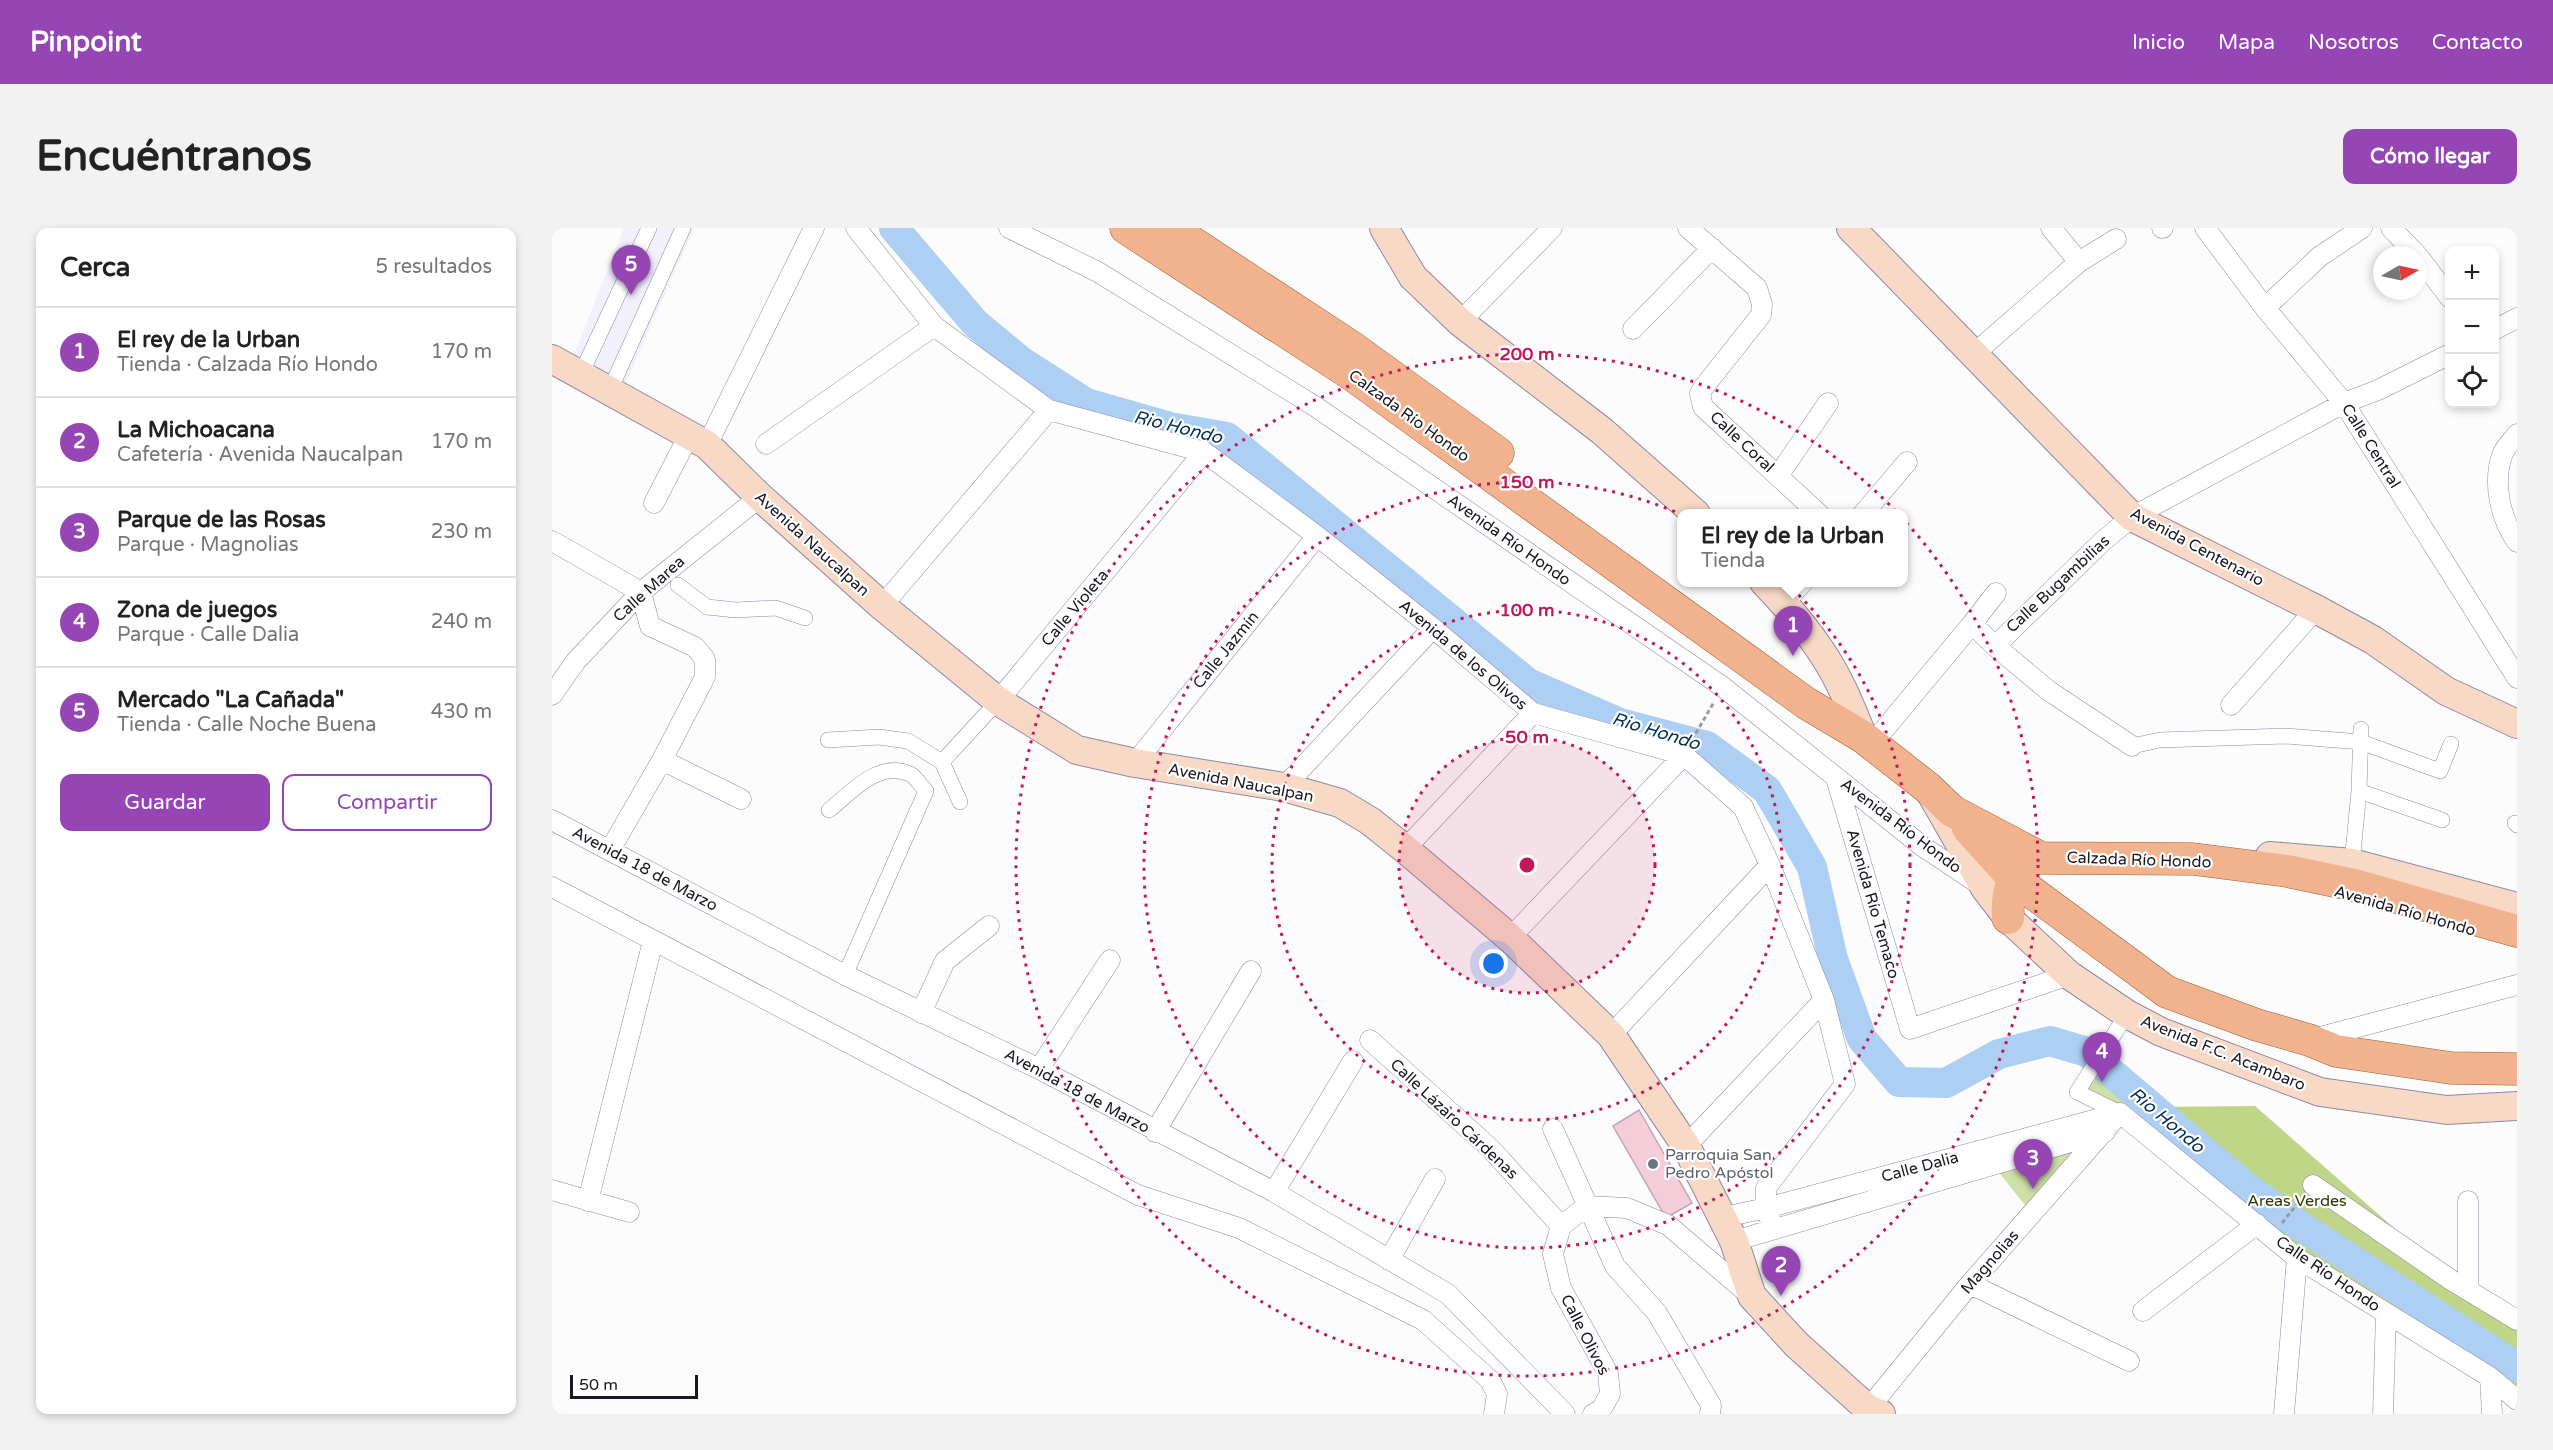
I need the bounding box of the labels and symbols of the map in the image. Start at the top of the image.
pin: 5 [612,245,650,295]
north arrow [2373,246,2427,300]
text: 200 m [1499,343,1555,365]
street label: Calzada Río Hondo [1345,365,1473,467]
street label: Calle Central [2337,400,2405,492]
water label: Rio Hondo [1131,405,1226,449]
street label: Calle Coral [1706,407,1778,477]
text: 150 m [1499,471,1555,493]
street label: Avenida Naucalpan [750,487,874,601]
street label: Avenida Río Hondo [1443,490,1575,590]
street label: Avenida Centenario [2127,503,2267,591]
street label: Calle Bugambilias [2002,531,2114,637]
street label: Calle Marea [609,552,689,626]
street label: Calle Violeta [1037,566,1113,650]
street label: Avenida de los Olivos [1395,596,1531,714]
text: 100 m [1499,599,1555,621]
pin: 1 [1774,606,1812,656]
street label: Calle Jazmín [1189,607,1263,693]
water label: Rio Hondo [1610,707,1703,755]
text: 50 m [1505,726,1549,748]
street label: Avenida Naucalpan [1167,759,1315,807]
street label: Avenida Río Hondo [1837,774,1965,878]
street label: Avenida 18 de Marzo [569,822,721,916]
street label: Avenida Río Temaco [1842,827,1904,981]
street label: Calzada Río Hondo [2066,847,2212,873]
centre of rings [1517,855,1537,875]
street label: Avenida Río Hondo [2332,881,2478,941]
your location [1479,949,1508,978]
street label: Avenida F.C. Acambaro [2138,1011,2308,1095]
pin: 4 [2082,1032,2122,1082]
street label: Avenida 18 de Marzo [1001,1044,1153,1138]
street label: Calle Lázaro Cárdenas [1386,1054,1522,1184]
water label: Rio Hondo [2125,1082,2210,1158]
pin: 3 [2014,1140,2052,1189]
place label: Parroquia San Pedro Apóstol [1665,1145,1773,1183]
street label: Calle Dalia [1879,1147,1961,1187]
marker: Parroquia San Pedro Apóstol [1646,1157,1660,1171]
park label: Areas Verdes [2247,1191,2347,1211]
street label: Magnolias [1957,1226,2023,1298]
street label: Calle Río Hondo [2272,1232,2384,1316]
pin: 2 [1762,1246,1800,1296]
street label: Calle Olivos [1556,1291,1614,1379]
scale bar [570,1372,698,1400]

